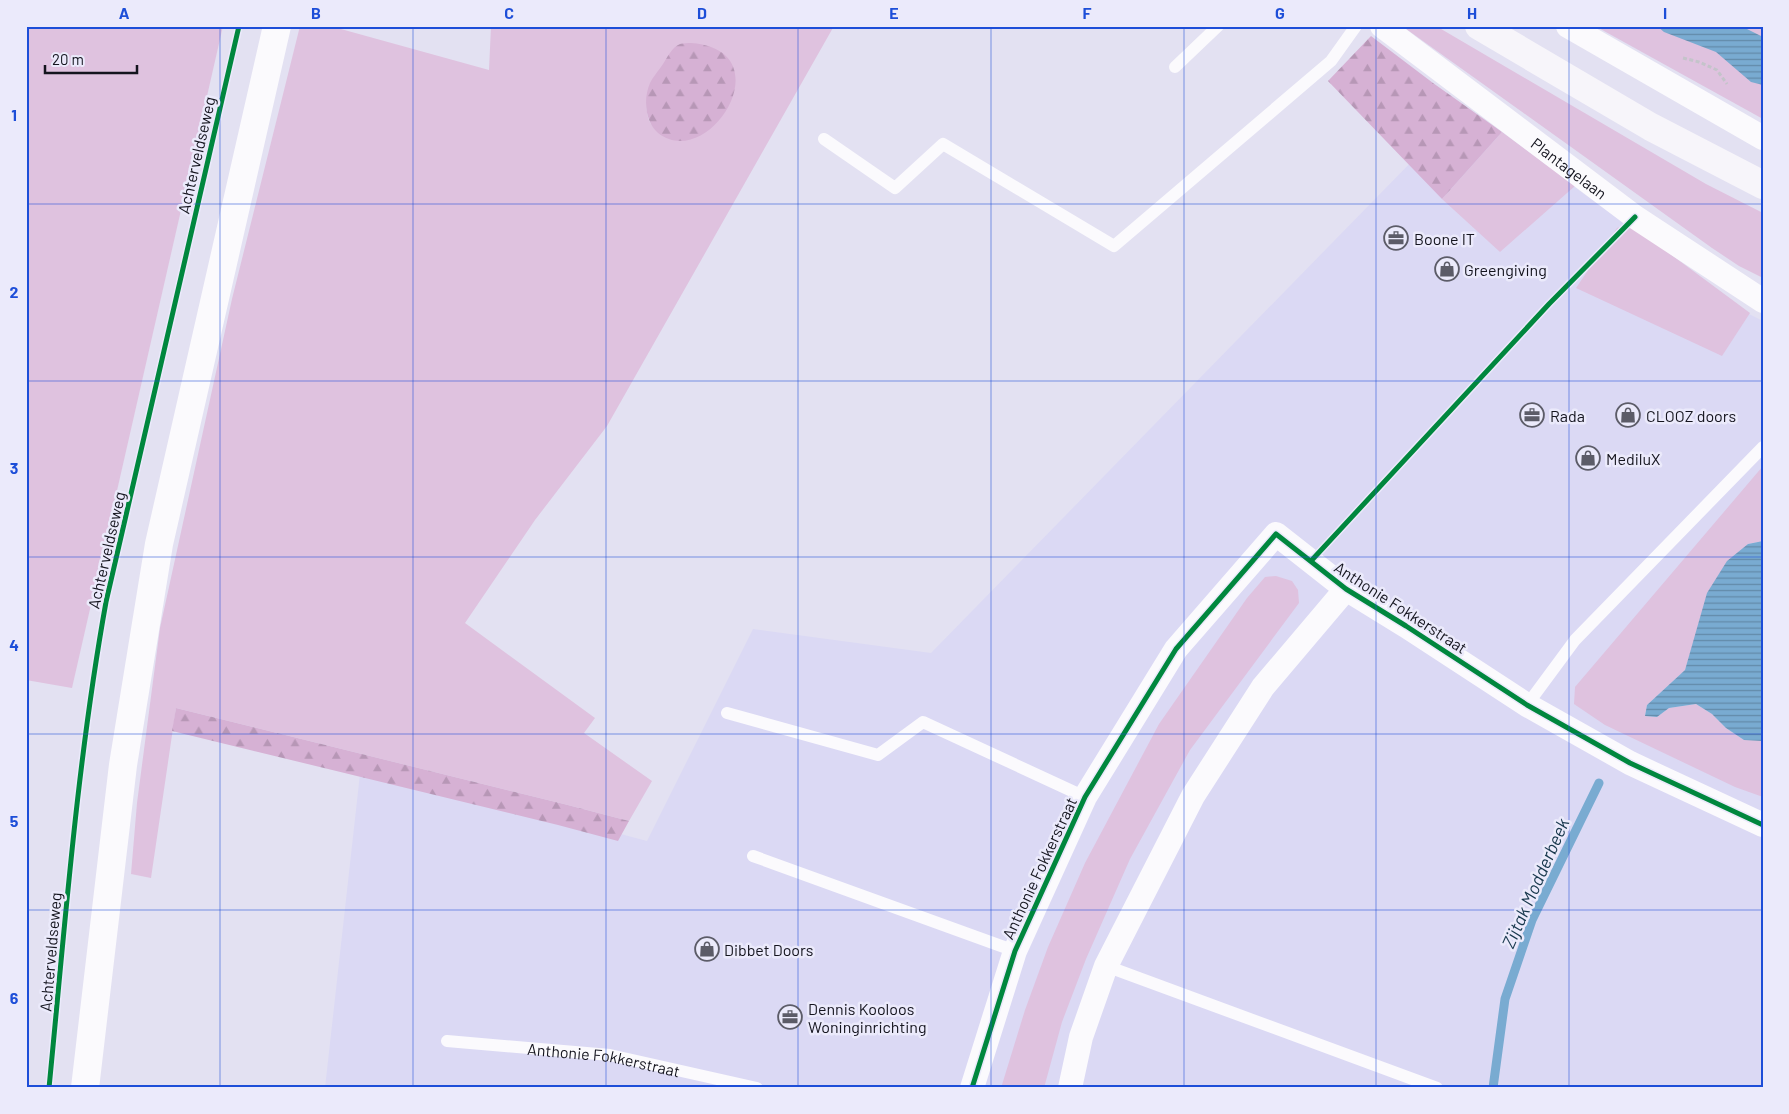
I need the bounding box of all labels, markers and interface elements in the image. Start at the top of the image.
text: A [119,3,130,22]
text: B [311,3,321,22]
text: C [504,3,514,22]
text: D [697,3,707,22]
text: E [889,3,899,22]
text: F [1083,3,1092,22]
text: G [1275,3,1285,22]
text: H [1467,3,1477,22]
text: I [1663,3,1667,22]
scale bar [45,42,138,74]
text: 20 m [52,50,84,68]
street label: Achterveldseweg [173,95,219,215]
text: 1 [11,105,17,124]
street label: Plantagelaan [1528,133,1611,202]
office icon: Boone IT [1383,225,1409,251]
place label: Boone IT [1414,229,1475,248]
shop icon: Greengiving [1434,256,1460,282]
place label: Greengiving [1464,260,1547,279]
text: 2 [10,282,19,301]
office icon: Rada [1519,402,1545,428]
shop icon: CLOOZ doors [1615,402,1641,428]
place label: Rada [1550,406,1585,425]
place label: CLOOZ doors [1646,406,1736,425]
shop icon: MediluX [1575,445,1601,471]
place label: MediluX [1606,449,1660,468]
text: 3 [10,458,18,477]
street label: Achterveldseweg [83,490,129,610]
street label: Anthonie Fokkerstraat [1331,557,1471,657]
text: 4 [9,635,19,654]
street label: Anthonie Fokkerstraat [998,794,1080,942]
text: 5 [10,811,19,830]
water label: Zijtak Modderbeek [1497,814,1574,951]
street label: Achterveldseweg [35,892,65,1012]
shop icon: Dibbet Doors [694,936,720,962]
place label: Dibbet Doors [724,940,814,959]
text: 6 [10,988,19,1007]
place label: Dennis Kooloos Woninginrichting [808,999,927,1036]
office icon: Dennis Kooloos Woninginrichting [777,1004,803,1030]
street label: Anthonie Fokkerstraat [527,1038,682,1080]

